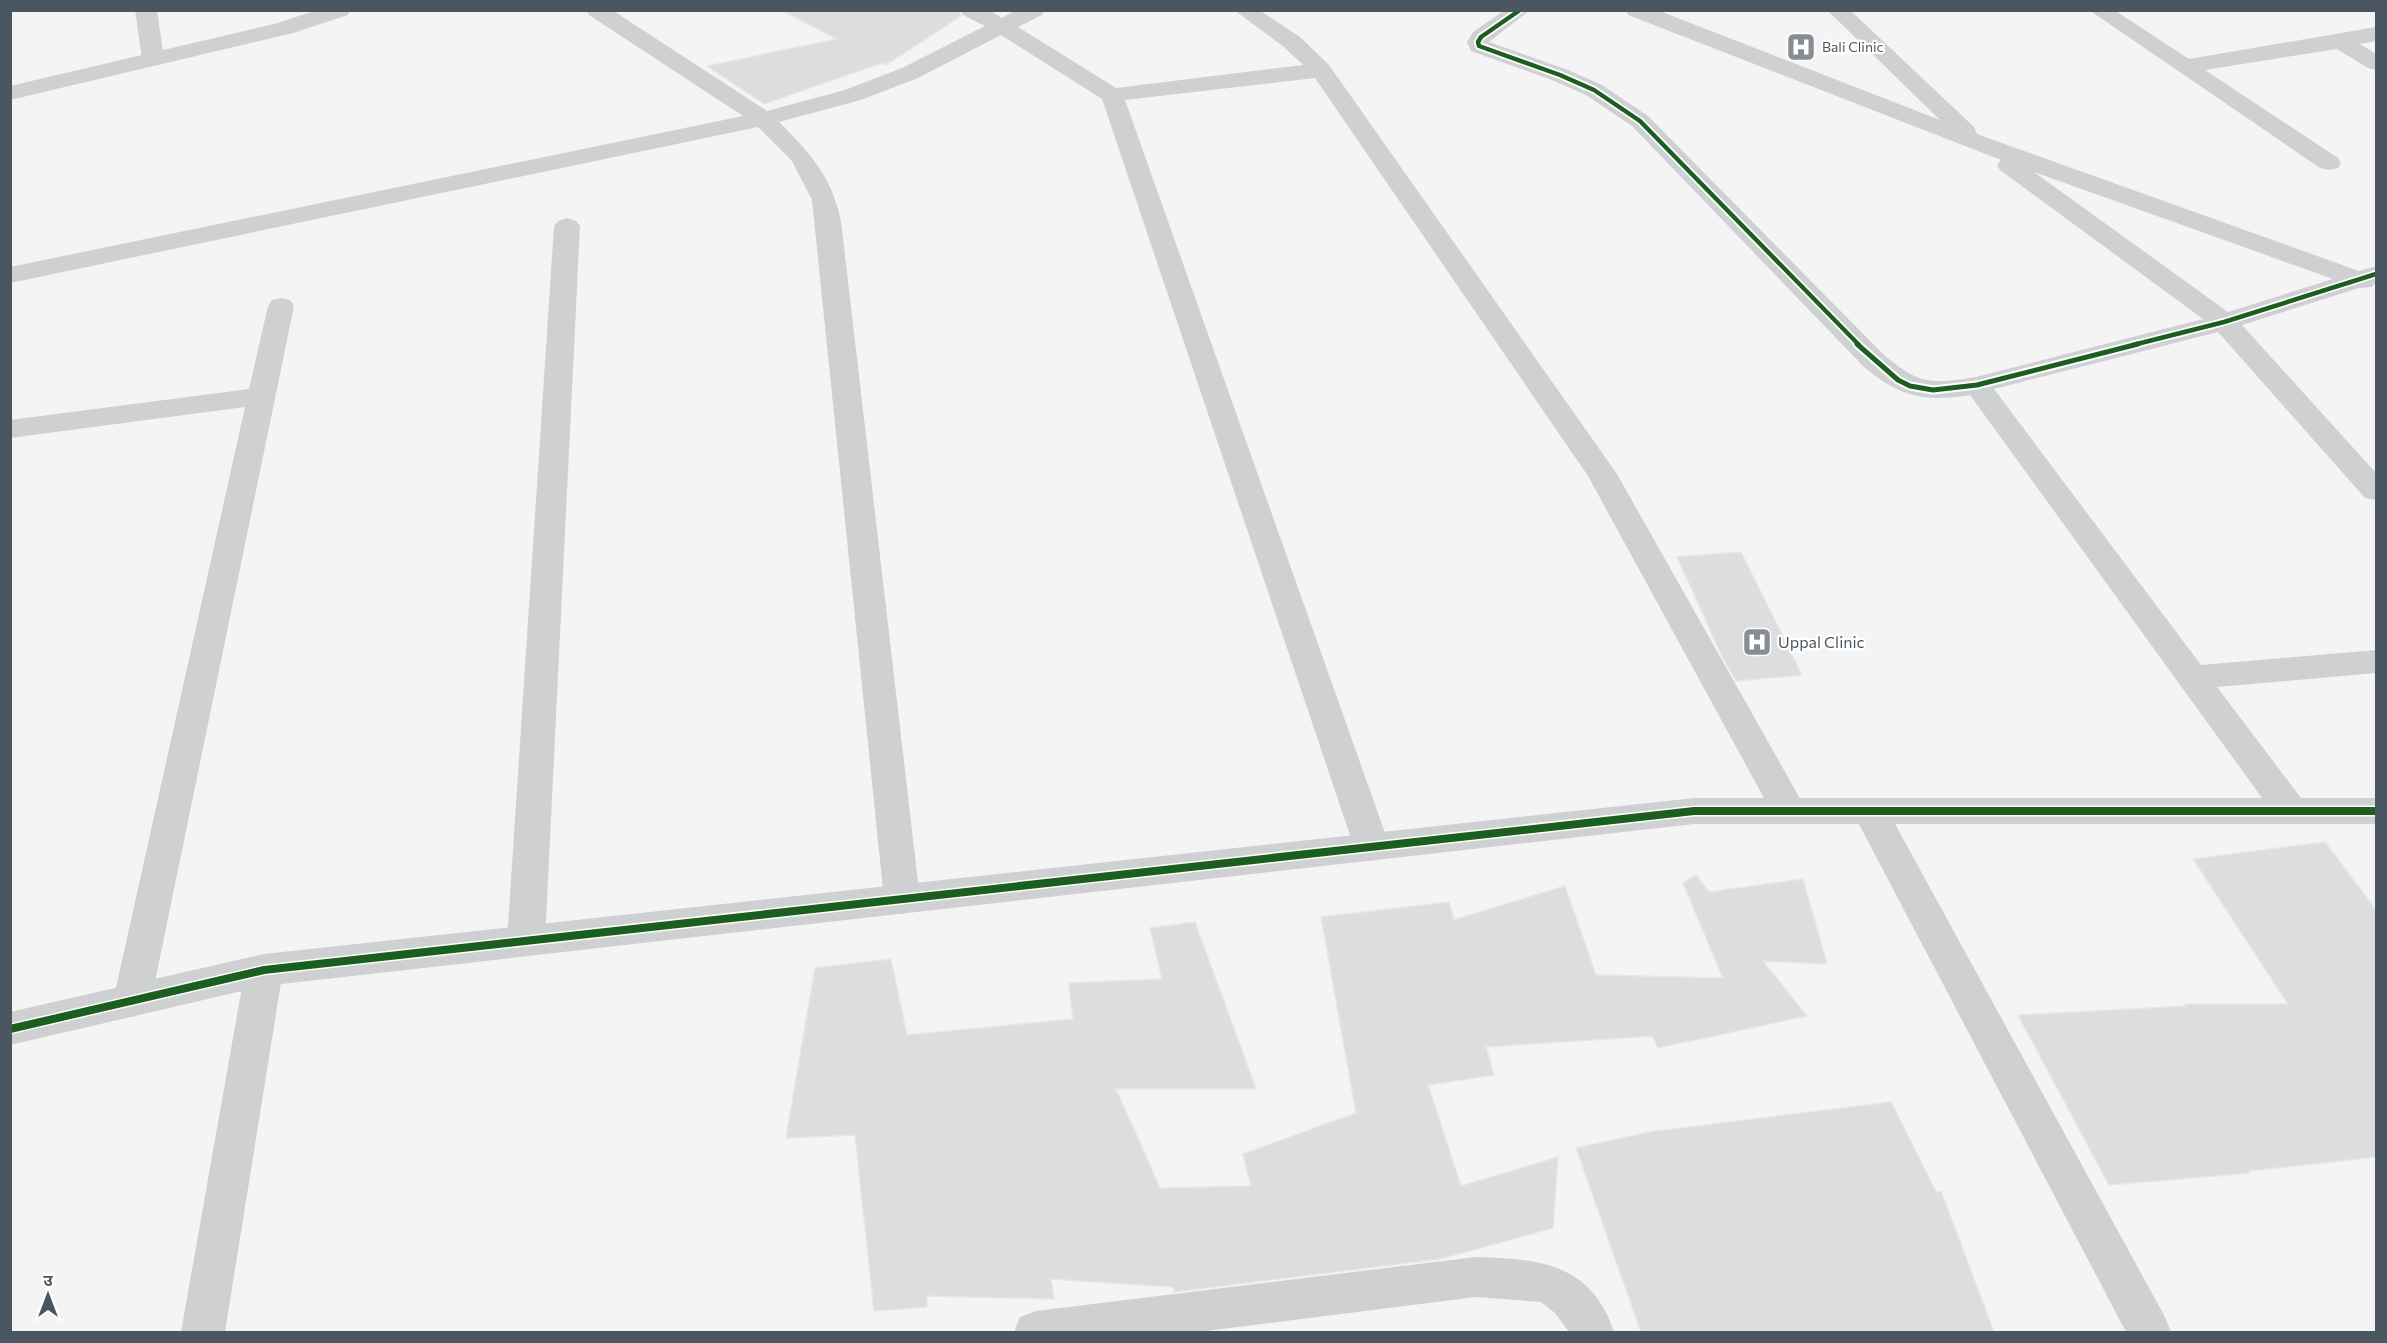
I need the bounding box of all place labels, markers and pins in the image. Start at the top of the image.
hospital icon: Bali Clinic [1785,31,1817,63]
place label: Bali Clinic [1822,38,1884,55]
hospital icon: Uppal Clinic [1741,626,1773,658]
place label: Uppal Clinic [1778,632,1865,651]

